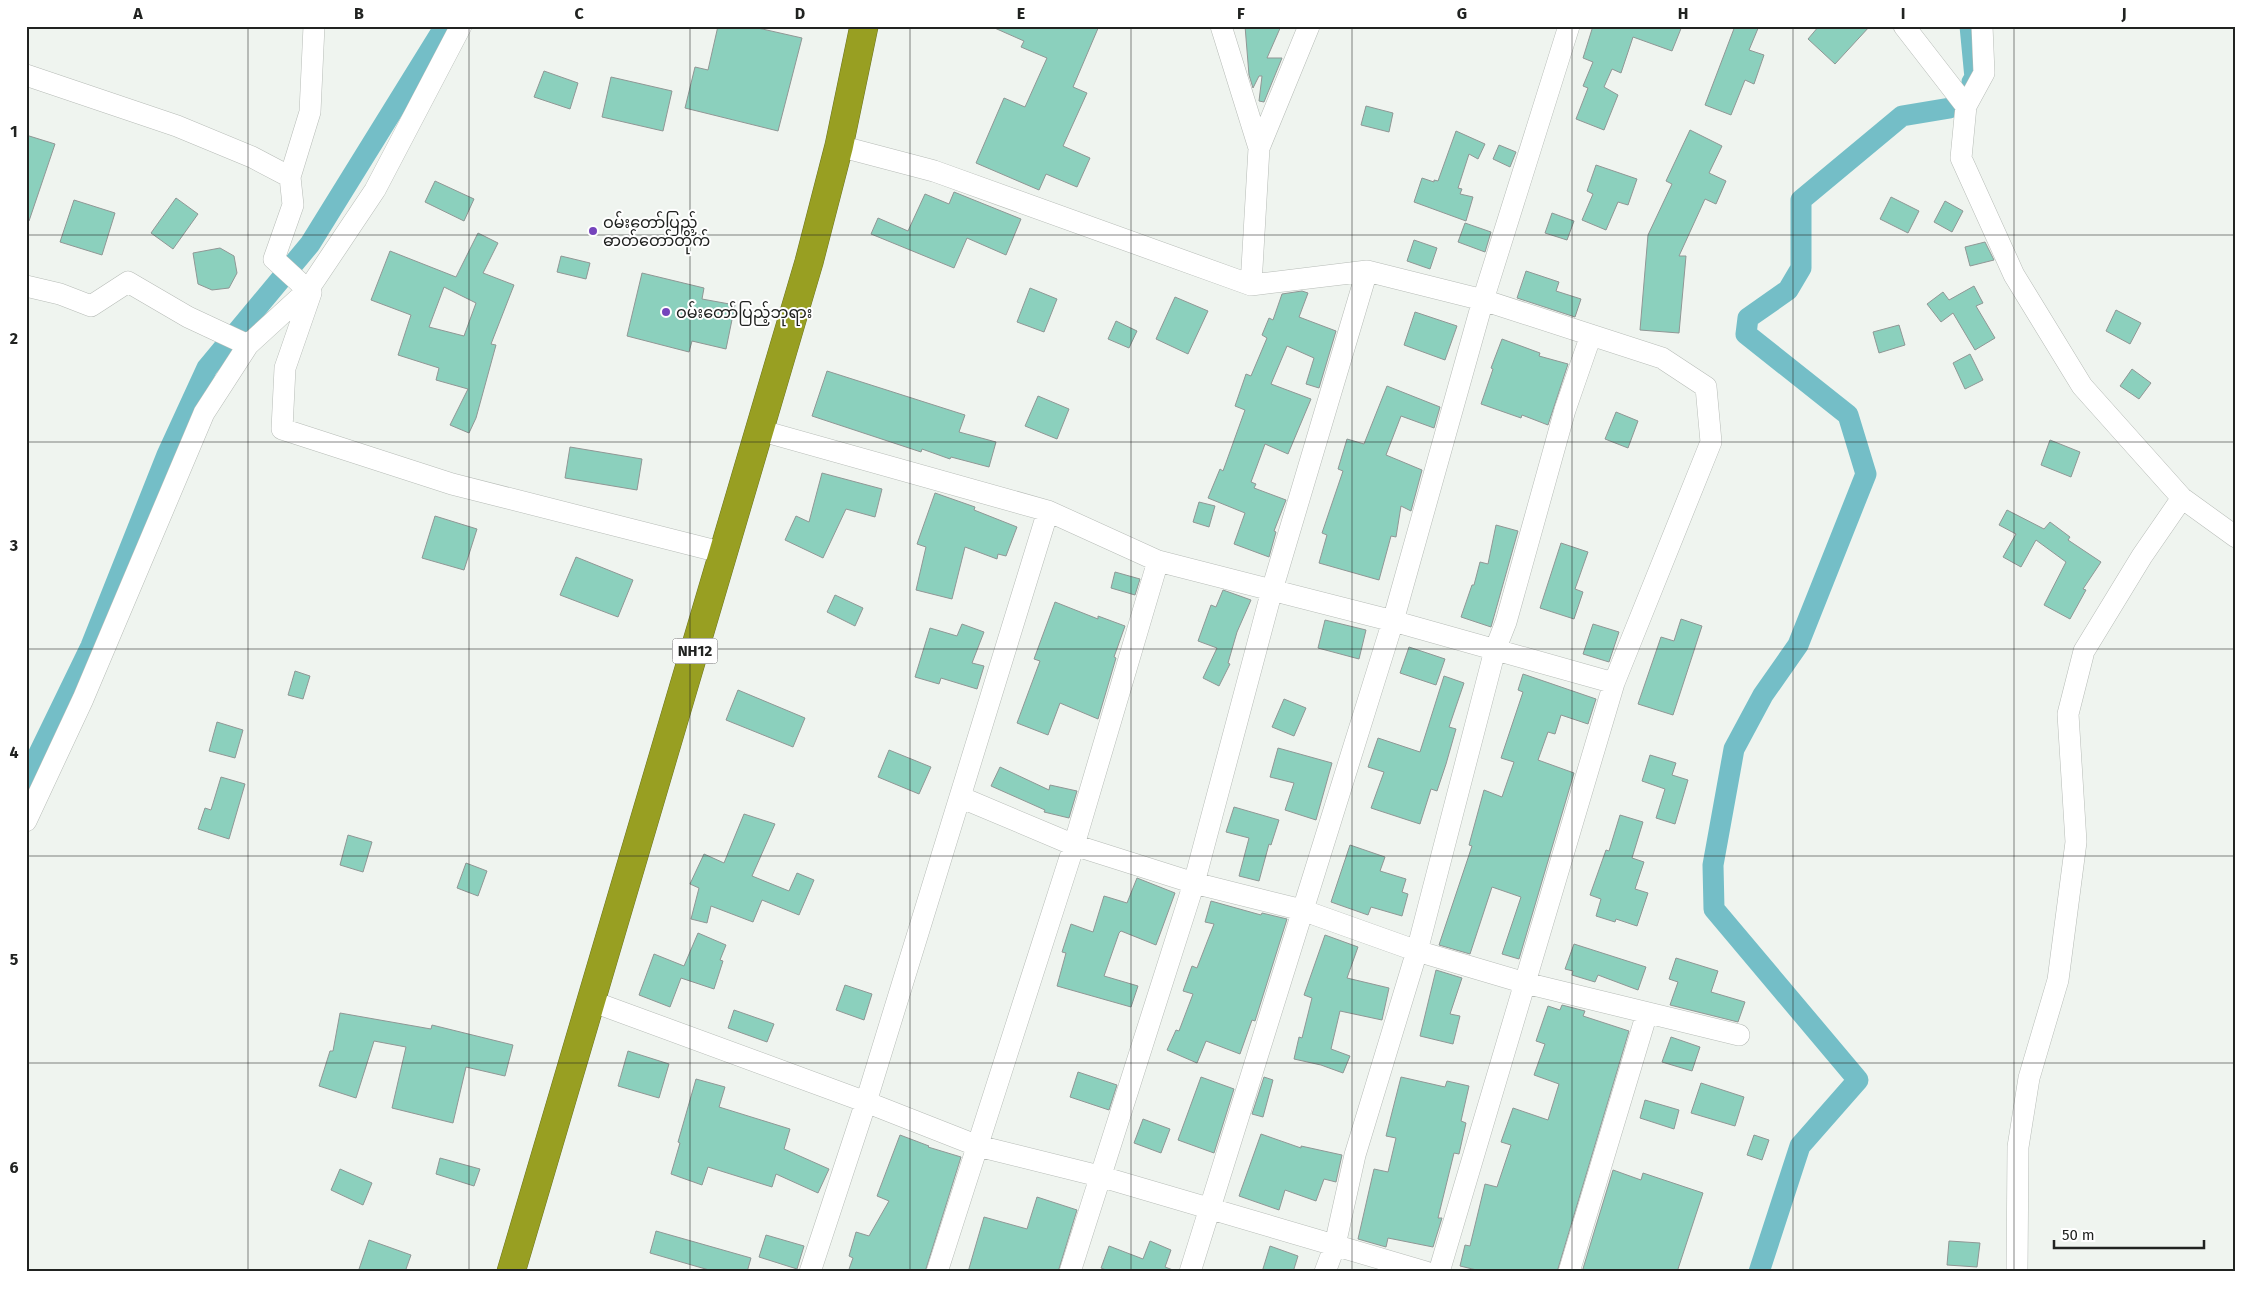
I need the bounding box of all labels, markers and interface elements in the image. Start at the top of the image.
text: A [132,4,143,23]
text: B [354,4,364,23]
text: C [574,4,584,23]
text: D [795,4,805,23]
text: E [1017,4,1025,23]
text: F [1237,4,1245,23]
text: G [1457,4,1467,23]
text: H [1678,4,1688,23]
text: I [1901,4,1905,23]
text: J [2120,4,2127,23]
text: 1 [10,122,18,141]
place label: ဝမ်းတော်ပြည့် ဓာတ်တော်တိုက် [603,211,710,255]
marker: ဝမ်းတော်ပြည့် ဓာတ်တော်တိုက် [587,225,599,237]
place label: ဝမ်းတော်ပြည့်ဘုရား [676,301,812,327]
marker: ဝမ်းတော်ပြည့်ဘုရား [660,306,672,318]
text: 2 [10,329,18,348]
text: 3 [9,536,18,555]
road number: NH12 [672,638,718,664]
text: 4 [9,743,19,762]
text: 5 [10,950,19,969]
text: 6 [9,1158,19,1177]
scale bar [2054,1218,2204,1250]
text: 50 m [2062,1226,2095,1244]

